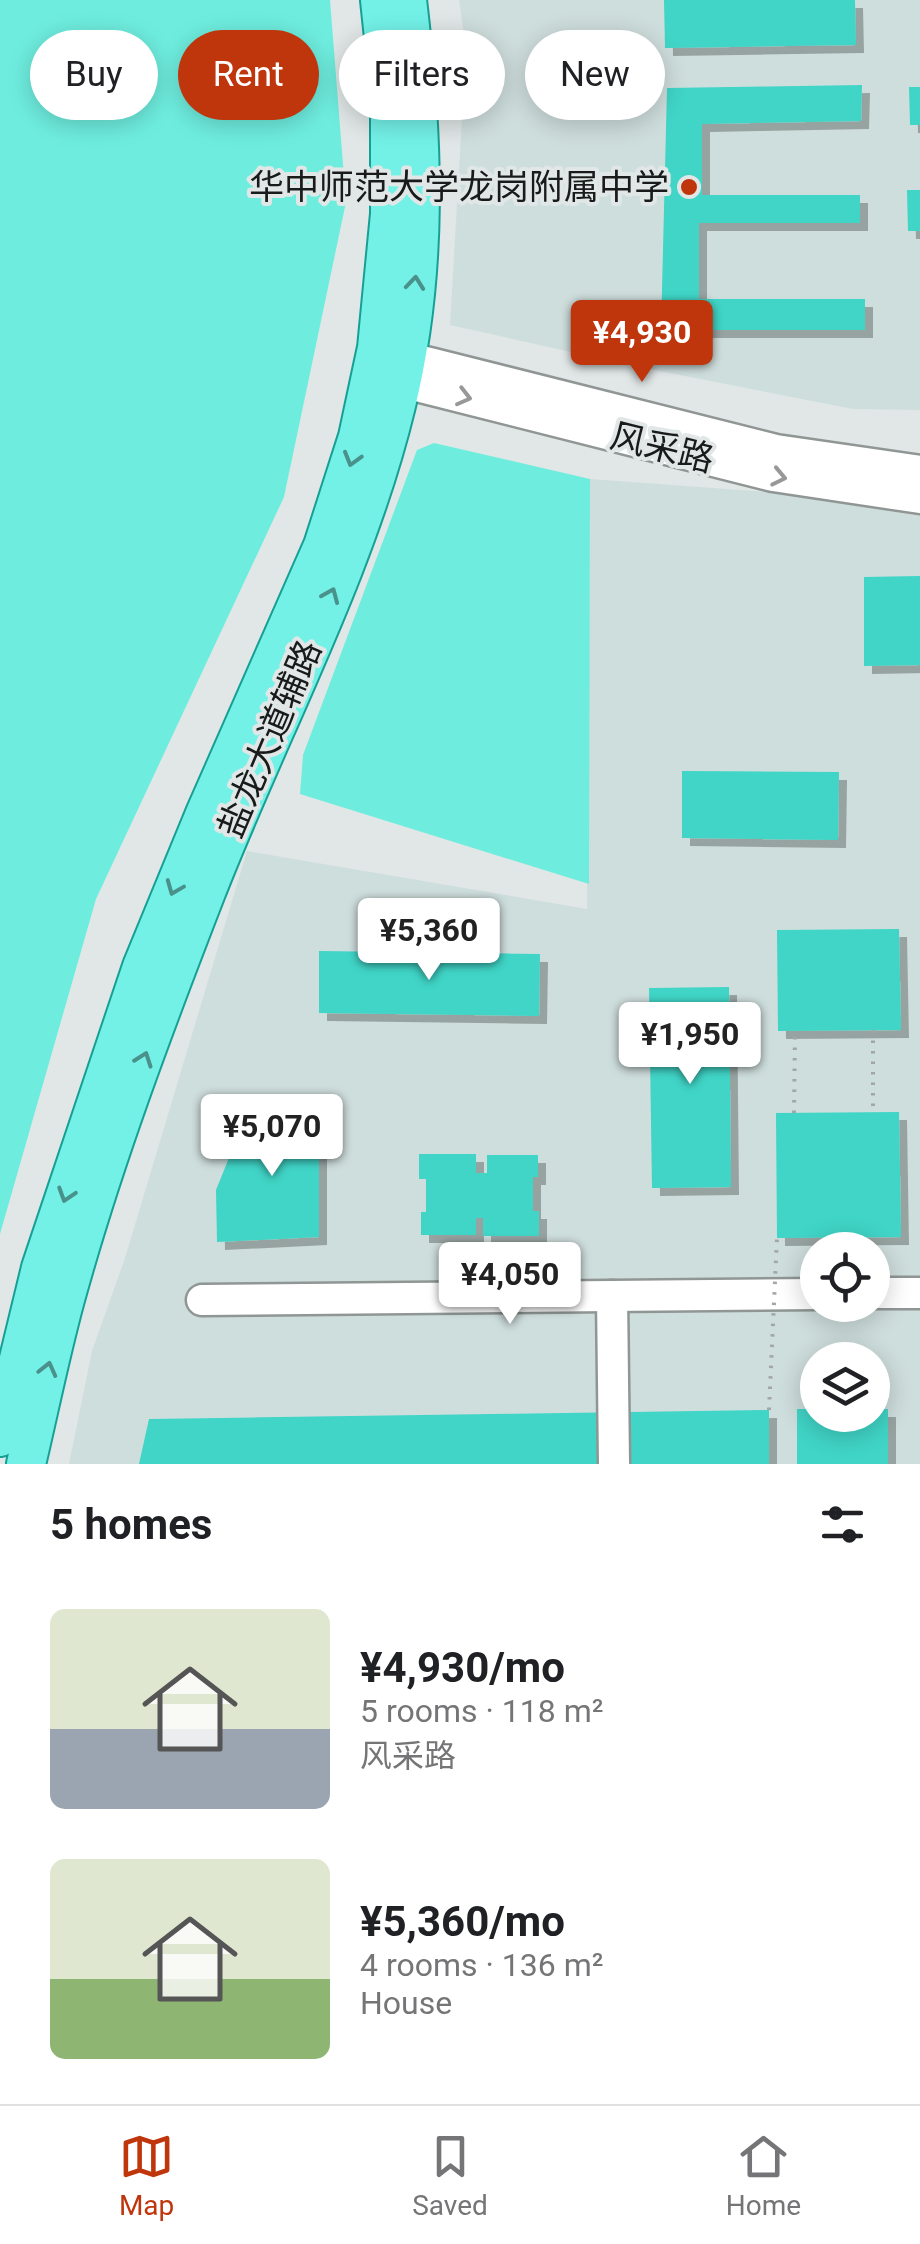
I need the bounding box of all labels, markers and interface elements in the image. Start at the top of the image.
chip: Buy [30,30,158,120]
chip: Rent [178,30,319,120]
chip: Filters [339,30,505,120]
chip: New [525,30,665,120]
place label: 华中师范大学龙岗附属中学 [249,167,669,208]
marker: 华中师范大学龙岗附属中学 [678,176,700,198]
one-way arrow [404,274,426,290]
pin: ¥4,930 [561,300,723,385]
text: ¥4,930 [593,313,691,351]
one-way arrow [455,385,472,406]
street label: 风采路 [606,415,718,481]
one-way arrow [343,450,364,467]
one-way arrow [770,465,787,486]
one-way arrow [319,587,339,605]
street label: 盐龙大道辅路 [210,634,330,844]
one-way arrow [165,878,185,896]
pin: ¥5,360 [348,898,510,983]
text: ¥5,360 [380,911,478,949]
pin: ¥1,950 [609,1002,771,1087]
text: ¥1,950 [641,1015,739,1053]
one-way arrow [132,1051,153,1068]
pin: ¥5,070 [191,1094,353,1179]
text: ¥5,070 [223,1107,321,1145]
one-way arrow [57,1185,77,1202]
map controls [800,1232,890,1432]
button: locate [800,1232,890,1322]
pin: ¥4,050 [429,1242,591,1327]
text: ¥4,050 [461,1255,559,1293]
button: layers [800,1342,890,1432]
one-way arrow [36,1361,57,1378]
icon: filters [815,1497,870,1552]
text: 5 homes [50,1500,212,1549]
text: ¥4,930/mo [360,1643,565,1692]
icon: home [130,1649,250,1769]
text: 5 rooms · 118 m² [360,1692,603,1730]
text: 风采路 [360,1737,456,1775]
text: ¥5,360/mo [360,1897,565,1946]
icon: home [130,1899,250,2019]
text: 4 rooms · 136 m² [360,1946,603,1984]
text: House [360,1984,452,2022]
tab: Map [119,2129,174,2222]
tab: Saved [412,2129,488,2222]
tab: Home [726,2129,801,2222]

